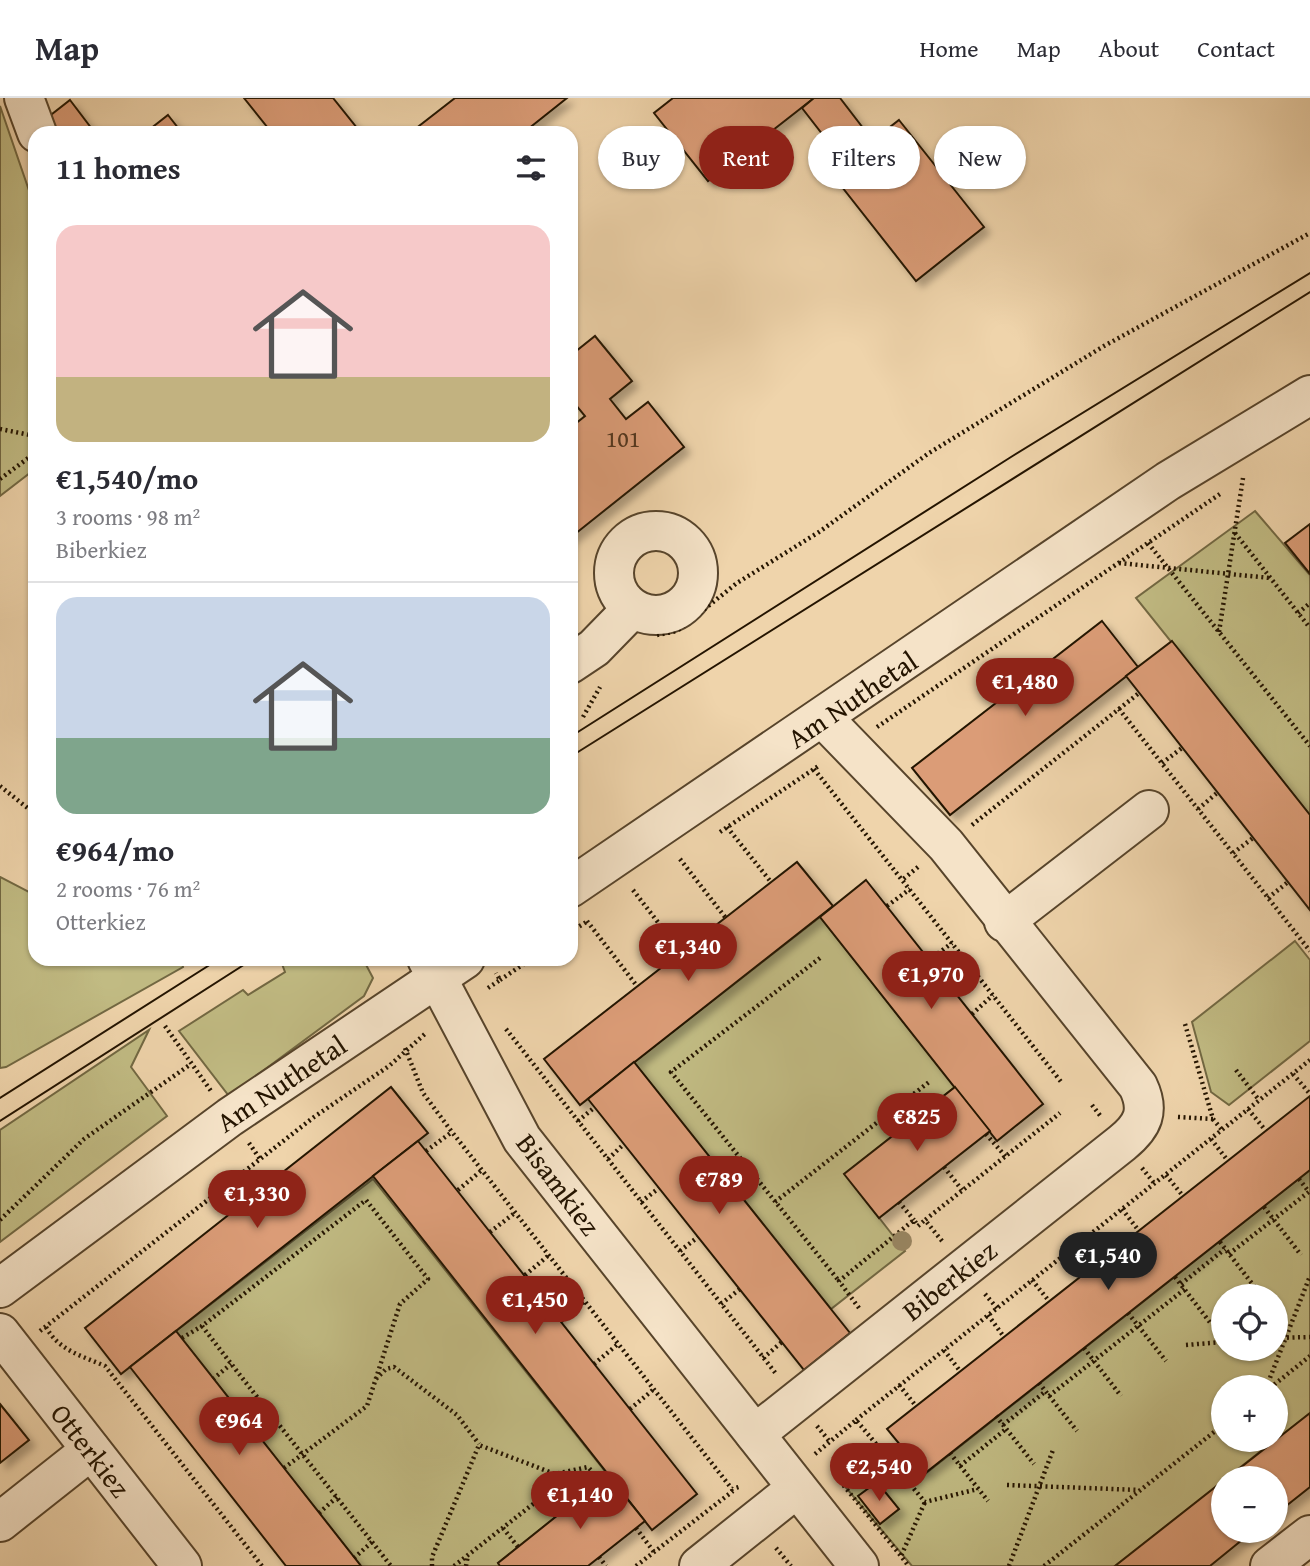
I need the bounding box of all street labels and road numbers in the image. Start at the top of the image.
street label: Am Nuthetal [779,640,925,758]
street label: Am Nuthetal [208,1024,354,1142]
street label: Bisamkiez [507,1124,611,1244]
street label: Biberkiez [893,1230,1005,1330]
street label: Otterkiez [41,1394,141,1506]

